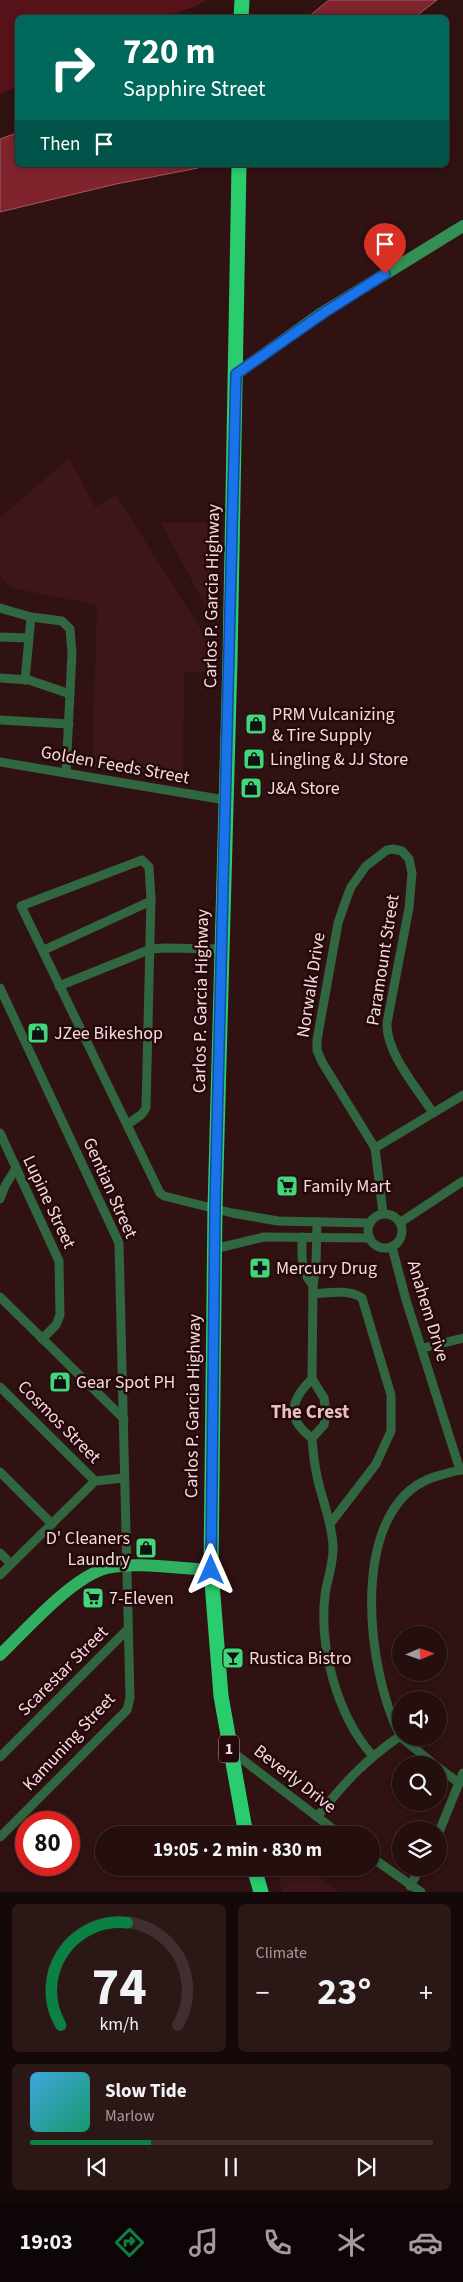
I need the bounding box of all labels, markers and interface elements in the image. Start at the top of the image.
text: 720 m [123,27,215,77]
icon: right [40,35,105,100]
text: Sapphire Street [123,73,265,105]
icon: arrive [90,130,118,158]
text: Then [40,131,80,158]
pin [364,223,406,274]
icon: arrive [371,230,399,258]
street label: Carlos P. Garcia Highway [198,503,226,688]
place label: PRM Vulcanizing & Tire Supply [272,702,395,748]
shop icon: PRM Vulcanizing & Tire Supply [244,712,268,736]
street label: Golden Feeds Street [39,740,191,790]
shop icon: Lingling & JJ Store [242,747,266,771]
place label: Lingling & JJ Store [270,747,408,772]
shop icon: J&A Store [239,776,263,800]
place label: J&A Store [267,776,340,801]
street label: Paramount Street [360,893,406,1027]
street label: Carlos P. Garcia Highway [187,908,215,1093]
street label: Norwalk Drive [290,931,332,1039]
shop icon: JZee Bikeshop [26,1021,50,1045]
place label: JZee Bikeshop [54,1021,163,1046]
street label: Gentian Street [77,1134,143,1242]
street label: Lupine Street [16,1151,82,1253]
supermarket icon: Family Mart [275,1174,299,1198]
place label: Family Mart [303,1174,391,1199]
pharmacy icon: Mercury Drug [248,1256,272,1280]
place label: Mercury Drug [276,1256,377,1281]
street label: Anahem Drive [401,1257,455,1365]
street label: Carlos P. Garcia Highway [179,1313,207,1498]
shop icon: Gear Spot PH [48,1370,72,1394]
place label: Gear Spot PH [76,1370,175,1395]
street label: Cosmos Street [12,1375,106,1469]
district label: The Crest [271,1399,349,1426]
place label: D' Cleaners Laundry [46,1526,131,1572]
shop icon: D' Cleaners Laundry [134,1536,158,1560]
position arrow [184,1543,236,1595]
supermarket icon: 7-Eleven [81,1586,105,1610]
place label: 7-Eleven [109,1586,174,1611]
street label: Scarestar Street [12,1620,114,1722]
north arrow [392,1626,448,1681]
map controls [392,1626,447,1876]
bar icon: Rustica Bistro [221,1646,245,1670]
place label: Rustica Bistro [249,1646,352,1671]
street label: Kamuning Street [17,1687,121,1797]
button: sound [392,1691,447,1746]
road number: 1 [219,1736,239,1762]
street label: Beverly Drive [248,1739,342,1819]
button: search [392,1756,447,1811]
speed limit sign: 80 [15,1811,80,1876]
button: layers [392,1821,447,1876]
text: 19:05 · 2 min · 830 m [153,1837,322,1864]
text: Climate [256,1942,307,1964]
text: 74 [91,1951,146,2025]
text: 23° [317,1965,371,2019]
text: − [256,1973,269,2013]
text: + [419,1973,433,2013]
text: km/h [99,2012,139,2037]
text: Slow Tide [105,2078,186,2105]
text: Marlow [105,2105,154,2127]
icon: previous [83,2153,111,2181]
icon: pause [217,2153,245,2181]
icon: next [352,2153,380,2181]
icon: directions [112,2225,147,2260]
icon: music [186,2225,221,2260]
icon: phone [260,2225,295,2260]
icon: climate [334,2225,369,2260]
icon: car [408,2225,443,2260]
text: 19:03 [20,2226,73,2258]

